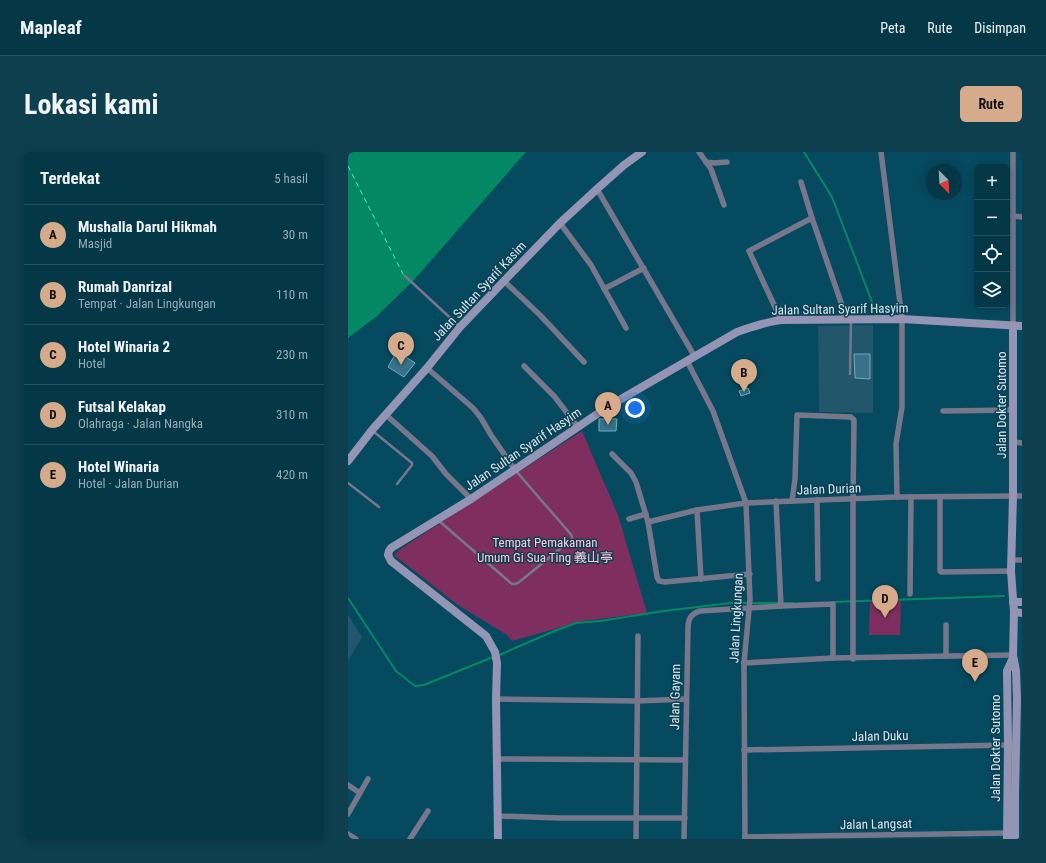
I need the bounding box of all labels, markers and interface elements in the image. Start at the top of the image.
text: Mapleaf [20,16,82,39]
text: Peta [880,20,905,36]
text: Rute [927,20,952,36]
text: Disimpan [974,20,1026,36]
button: Rute [960,86,1022,122]
text: Lokasi kami [24,88,159,121]
north arrow [926,164,962,200]
map controls [974,164,1010,308]
button: + [974,164,1010,200]
text: Terdekat [40,168,100,188]
text: 5 hasil [274,171,308,186]
button: − [974,200,1010,236]
text: Mushalla Darul Hikmah [78,218,217,236]
text: A [49,227,57,242]
text: 30 m [282,227,308,242]
text: Masjid [78,236,112,251]
button: locate [974,236,1010,272]
street label: Jalan Sultan Syarif Kasim [429,238,529,344]
button: layers [974,272,1010,308]
text: Rumah Danrizal [78,278,172,296]
text: B [49,287,57,302]
text: 110 m [276,287,308,302]
text: Tempat · Jalan Lingkungan [78,296,216,311]
street label: Jalan Sultan Syarif Hasyim [771,300,909,318]
pin: C [388,332,414,365]
text: Hotel Winaria 2 [78,338,170,356]
text: C [49,347,57,362]
text: 230 m [276,347,308,362]
street label: Jalan Dokter Sutomo [994,351,1009,459]
text: Hotel [78,356,106,371]
pin: B [731,359,757,392]
pin: A [595,392,621,425]
text: Futsal Kelakap [78,398,166,416]
your location [625,398,645,418]
street label: Jalan Sultan Syarif Hasyim [462,404,584,494]
text: D [49,407,57,422]
text: 310 m [276,407,308,422]
text: Olahraga · Jalan Nangka [78,416,203,431]
text: Hotel Winaria [78,458,159,476]
text: E [50,467,56,482]
text: 420 m [276,467,308,482]
text: Hotel · Jalan Durian [78,476,179,491]
street label: Jalan Durian [797,480,861,498]
park label: Tempat Pemakaman Umum Gi Sua Ting 義山亭 [477,535,613,565]
street label: Jalan Lingkungan [726,573,746,663]
pin: D [872,585,898,618]
pin: E [962,649,988,682]
street label: Jalan Gayam [667,664,683,730]
street label: Jalan Dokter Sutomo [988,694,1003,802]
street label: Jalan Duku [851,728,909,744]
street label: Jalan Langsat [840,816,912,832]

